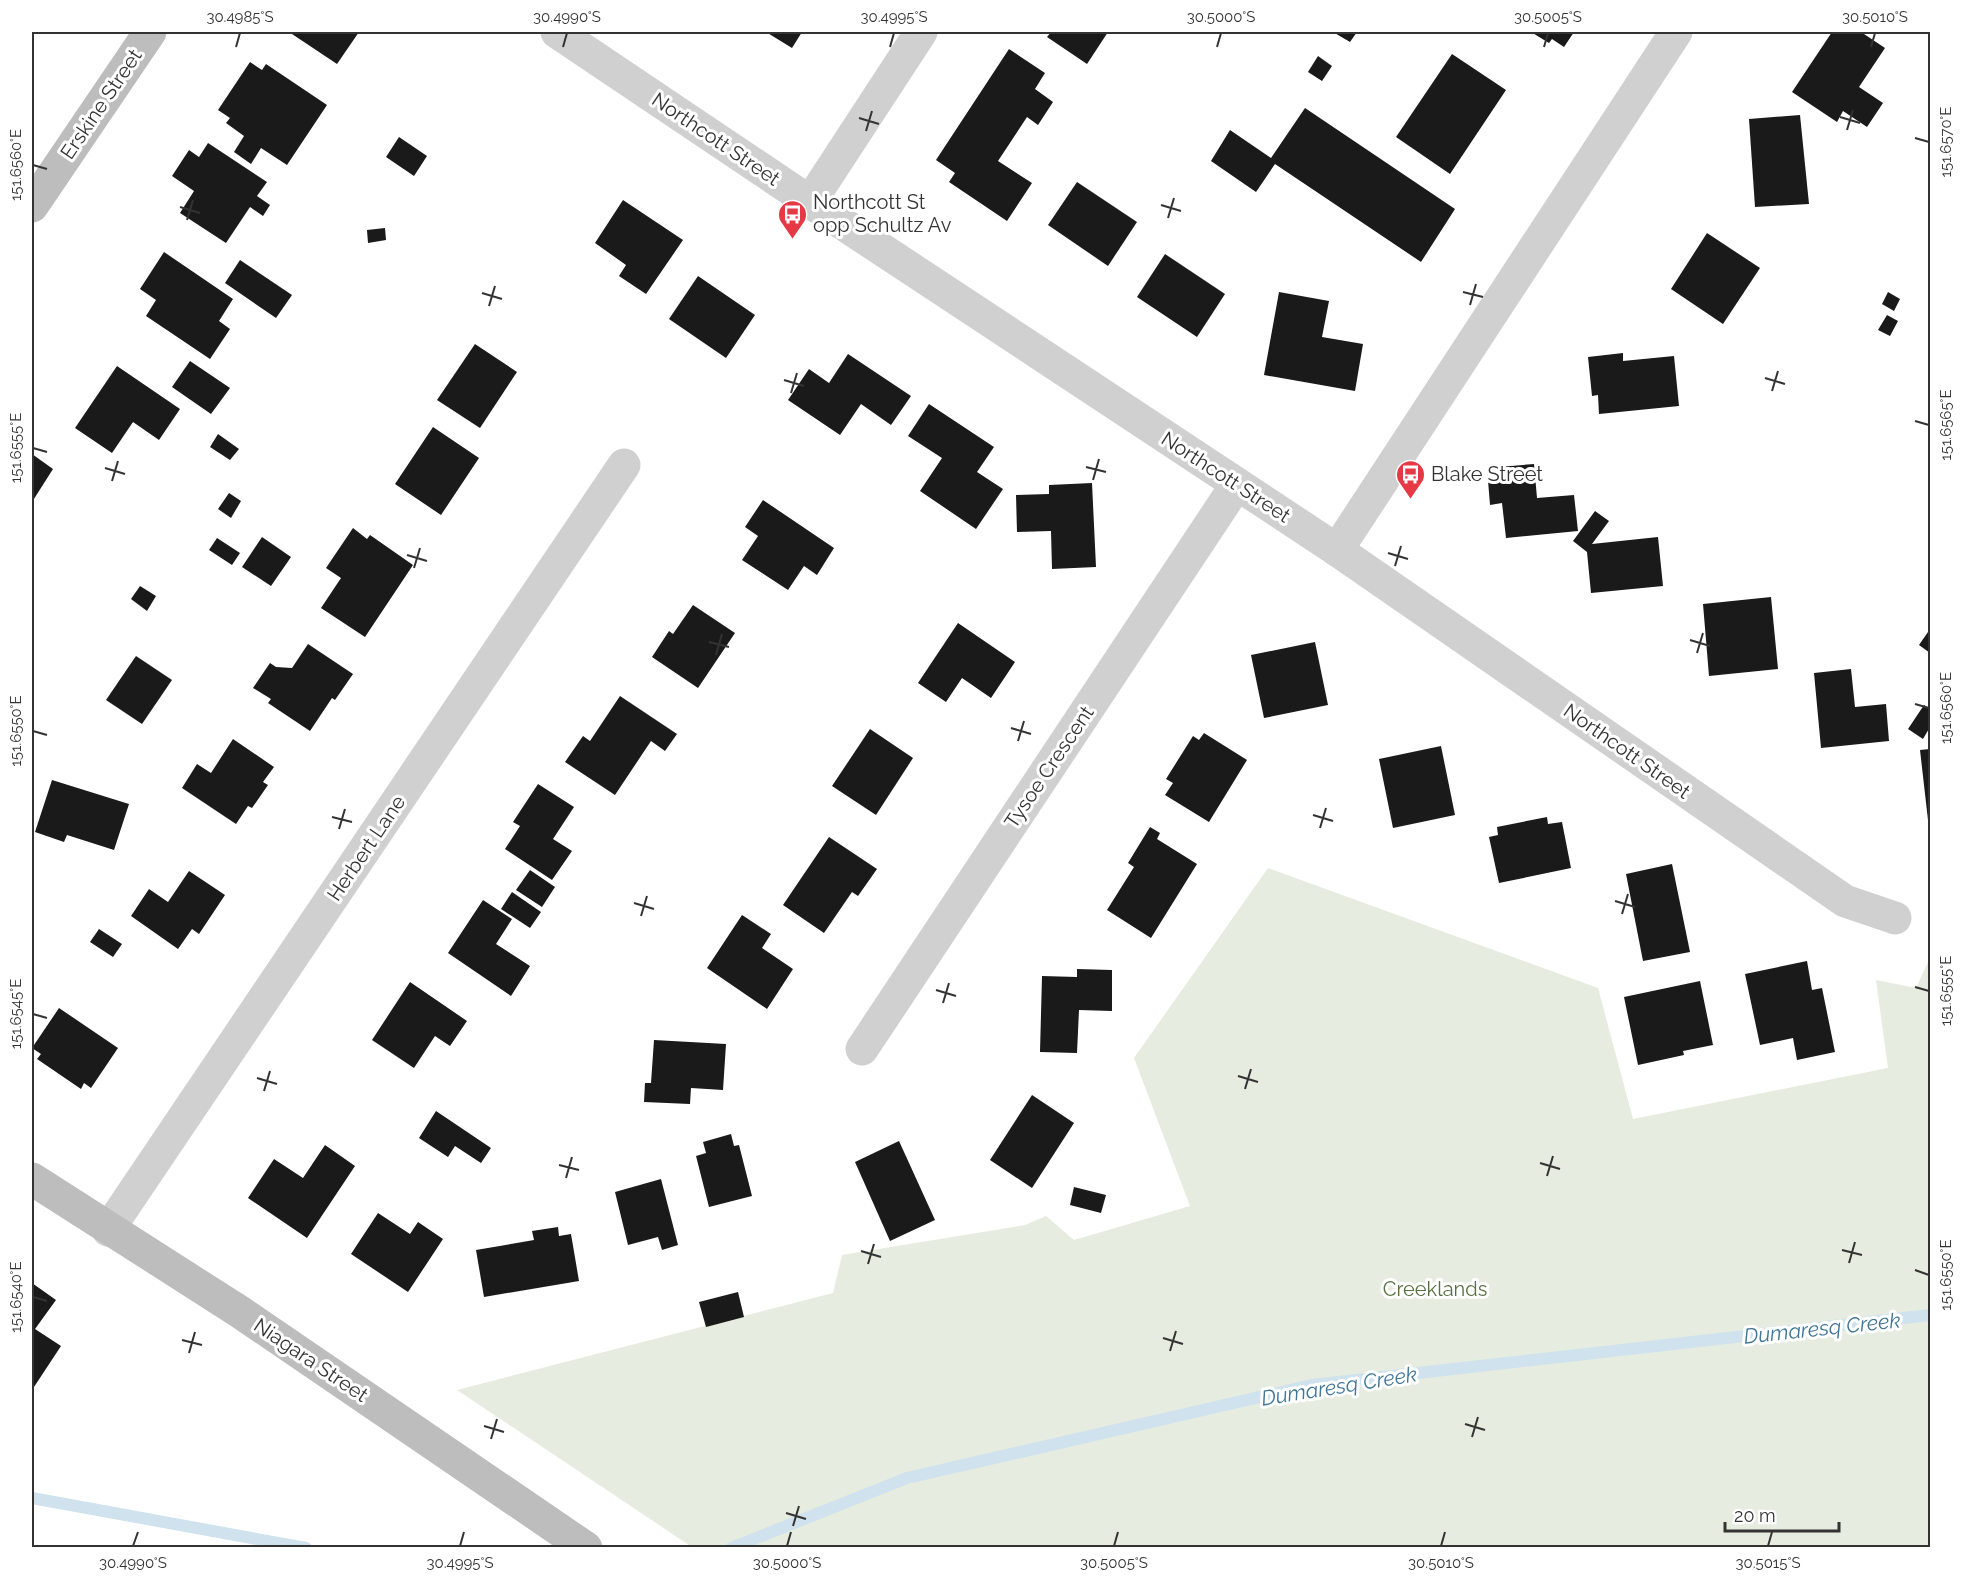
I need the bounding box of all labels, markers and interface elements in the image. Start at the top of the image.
text: 30.4985°S [206,8,274,26]
text: 30.4990°S [533,8,601,26]
text: 30.4995°S [860,8,928,26]
text: 30.5000°S [1187,8,1255,26]
text: 30.5005°S [1514,8,1582,26]
text: 30.5010°S [1842,8,1908,26]
street label: Erskine Street [55,44,147,164]
street label: Northcott Street [647,87,785,191]
text: 151.6570°E [1937,107,1955,178]
text: 151.6560°E [7,129,25,201]
place label: Northcott St opp Schultz Av [813,190,952,237]
bus stop icon: Northcott St opp Schultz Av [776,198,808,240]
text: 151.6565°E [1937,389,1955,461]
text: 151.6555°E [7,413,25,483]
street label: Northcott Street [1157,426,1295,528]
bus stop icon: Blake Street [1394,458,1426,500]
place label: Blake Street [1431,462,1543,486]
text: 151.6560°E [1937,672,1955,744]
text: 151.6550°E [7,695,25,767]
street label: Northcott Street [1559,698,1695,804]
street label: Tysoe Crescent [999,701,1099,833]
street label: Herbert Lane [322,790,410,905]
text: 151.6555°E [1937,956,1955,1026]
text: 151.6545°E [7,979,25,1049]
text: 151.6550°E [1937,1239,1955,1311]
text: 151.6540°E [7,1261,25,1333]
park label: Creeklands [1383,1277,1487,1301]
water label: Dumaresq Creek [1742,1307,1902,1349]
street label: Niagara Street [249,1313,373,1407]
water label: Dumaresq Creek [1259,1361,1419,1411]
scale bar [1725,1495,1839,1533]
text: 20 m [1734,1505,1776,1526]
text: 30.4990°S [99,1554,167,1572]
text: 30.4995°S [426,1554,494,1572]
text: 30.5000°S [753,1554,821,1572]
text: 30.5005°S [1080,1554,1148,1572]
text: 30.5010°S [1408,1554,1474,1572]
text: 30.5015°S [1735,1554,1801,1572]

